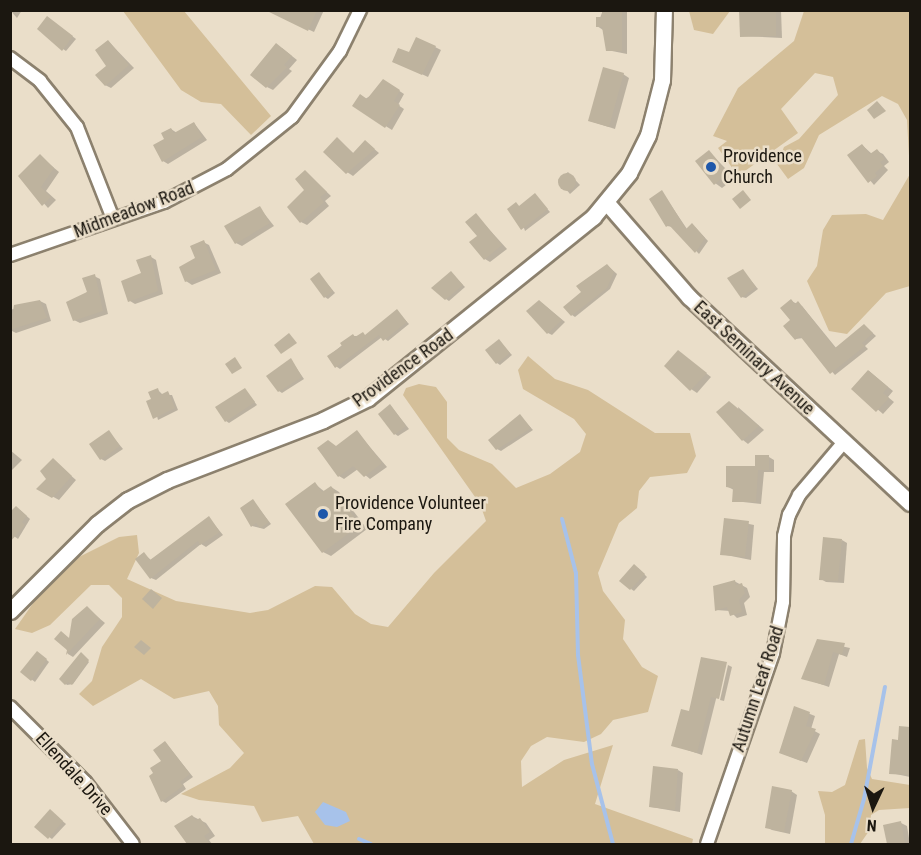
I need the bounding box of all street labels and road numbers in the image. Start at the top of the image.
street label: Midmeadow Road [71,177,197,243]
street label: East Seminary Avenue [689,297,819,419]
street label: Providence Road [348,324,458,412]
street label: Autumn Leaf Road [727,623,789,755]
street label: Ellendale Drive [31,728,117,820]

